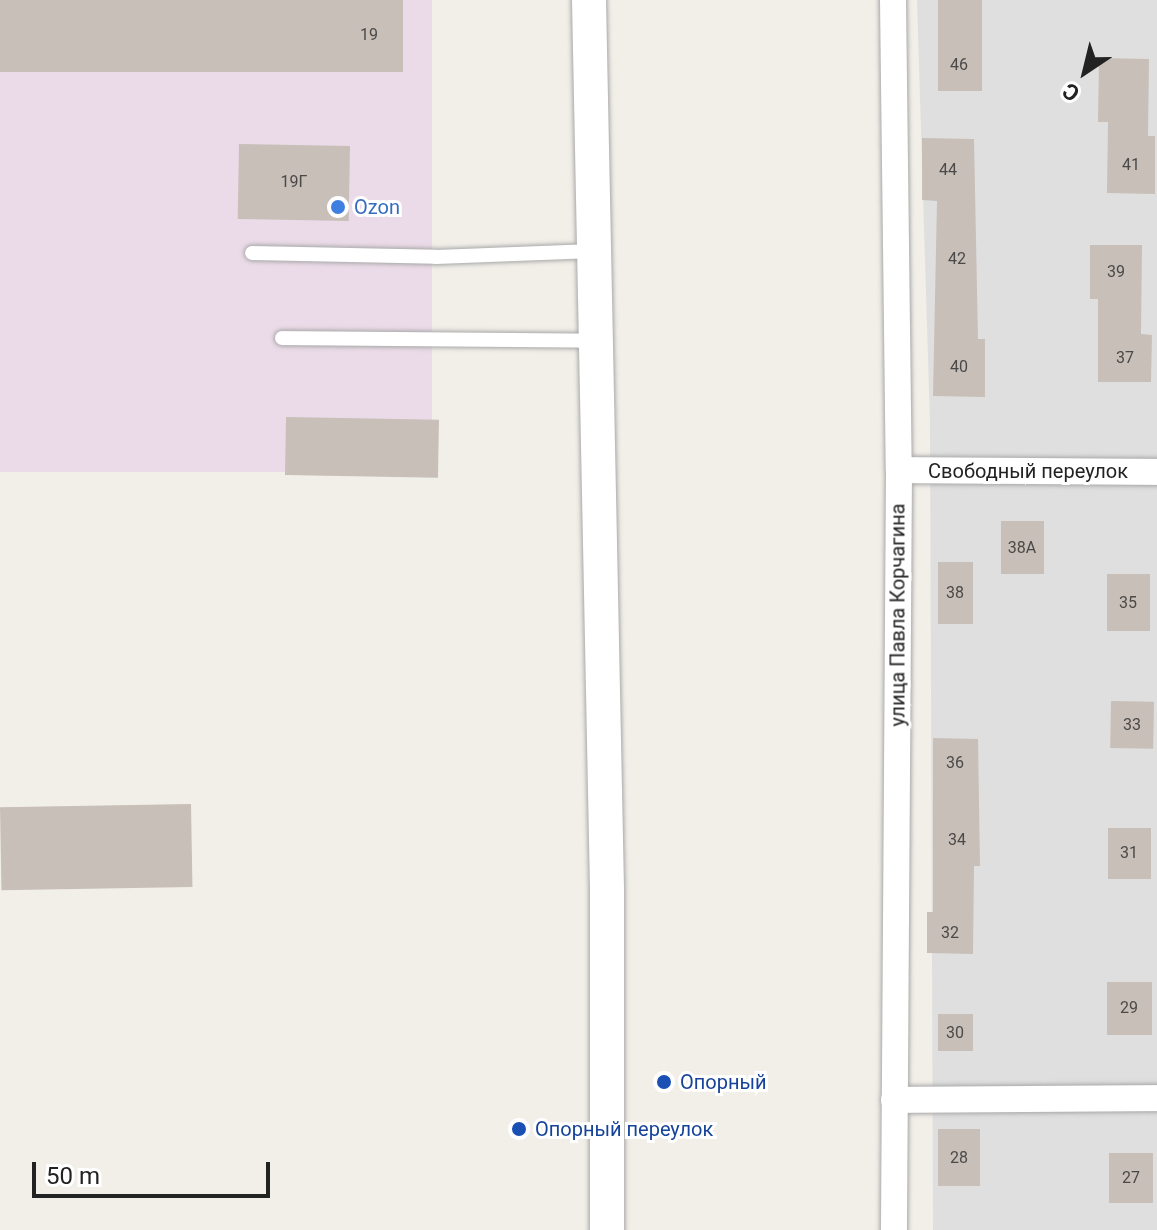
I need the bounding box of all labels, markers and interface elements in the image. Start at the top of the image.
house number: 19 [360,25,378,45]
north arrow [1045,32,1125,112]
house number: 46 [950,55,968,75]
text: С [1058,78,1084,106]
house number: 41 [1122,155,1140,175]
house number: 44 [939,160,957,180]
house number: 19Г [281,172,307,192]
place label: Ozon [354,195,400,219]
marker: Ozon [329,198,347,216]
house number: 42 [948,249,966,269]
house number: 39 [1107,262,1125,282]
house number: 37 [1116,348,1134,368]
house number: 40 [950,357,968,377]
street label: Свободный переулок [928,459,1128,483]
street label: улица Павла Корчагина [886,503,910,727]
house number: 38А [1008,538,1036,558]
house number: 38 [946,583,964,603]
house number: 35 [1119,593,1137,613]
house number: 33 [1123,715,1141,735]
house number: 36 [946,753,964,773]
house number: 34 [948,830,966,850]
house number: 31 [1120,843,1138,863]
house number: 32 [941,923,959,943]
house number: 29 [1120,998,1138,1018]
house number: 30 [946,1023,964,1043]
place label: Опорный [680,1070,767,1094]
marker: Опорный [655,1073,673,1091]
place label: Опорный переулок [535,1117,713,1141]
marker: Опорный переулок [510,1120,528,1138]
scale bar [36,1146,274,1196]
house number: 28 [950,1148,968,1168]
text: 50 m [46,1162,100,1190]
house number: 27 [1122,1168,1140,1188]

